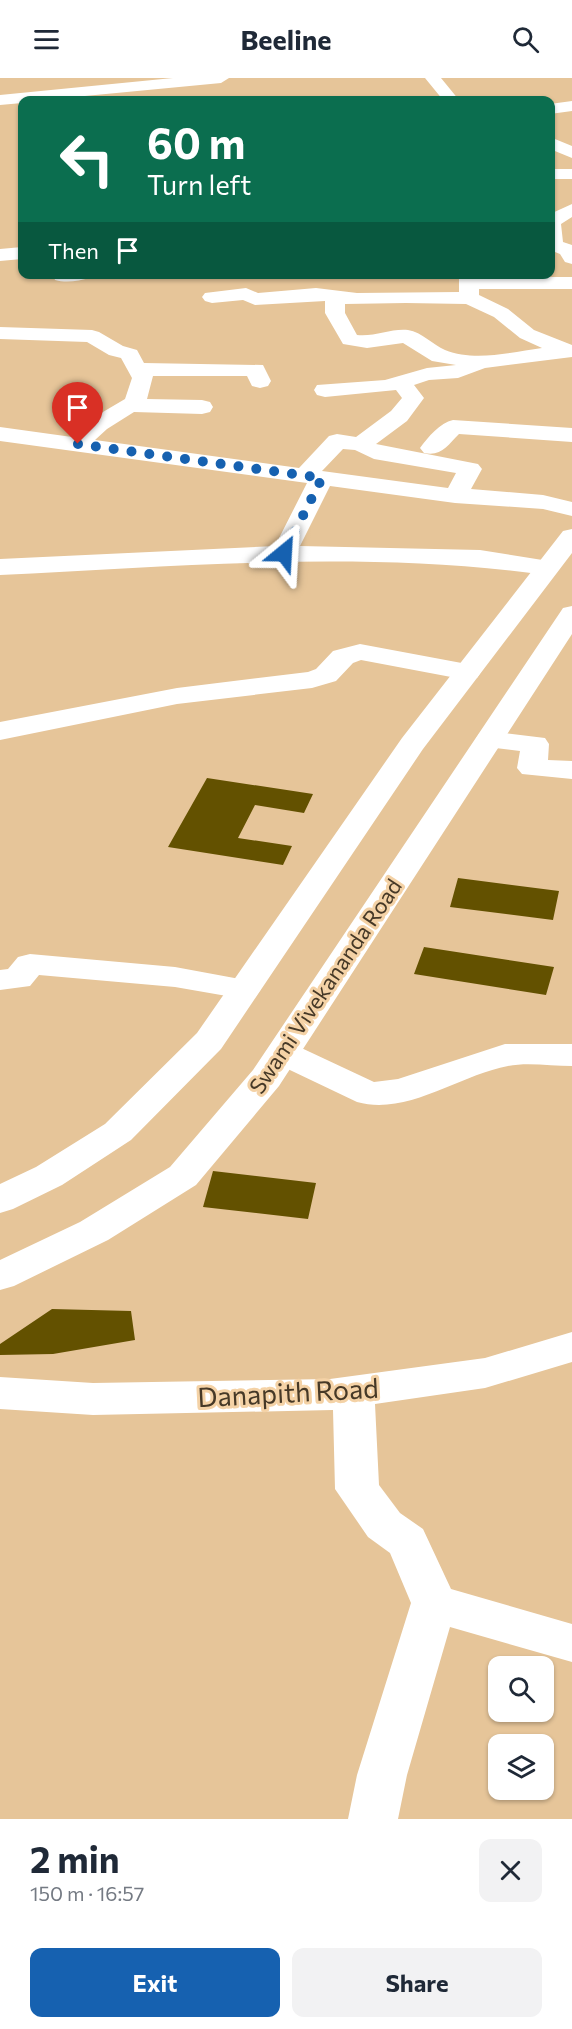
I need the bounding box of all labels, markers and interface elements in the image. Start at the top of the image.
icon: menu [30,23,63,56]
text: Beeline [240,23,332,56]
icon: search [509,23,542,56]
text: 60 m [147,116,246,168]
icon: left [48,120,126,198]
text: Turn left [147,168,251,201]
icon: arrive [111,234,144,267]
text: Then [48,237,99,264]
pin [52,382,103,444]
icon: arrive [61,391,94,424]
position arrow [252,521,316,585]
street label: Swami Vivekananda Road [243,873,407,1099]
street label: Danapith Road [197,1371,379,1413]
map controls [488,1656,554,1800]
button: search [488,1656,554,1722]
button: layers [488,1734,554,1800]
text: 2 min [30,1836,120,1880]
button: close [479,1839,542,1902]
text: 150 m · 16:57 [30,1881,144,1905]
button: Exit [30,1948,280,2017]
button: Share [292,1948,542,2017]

